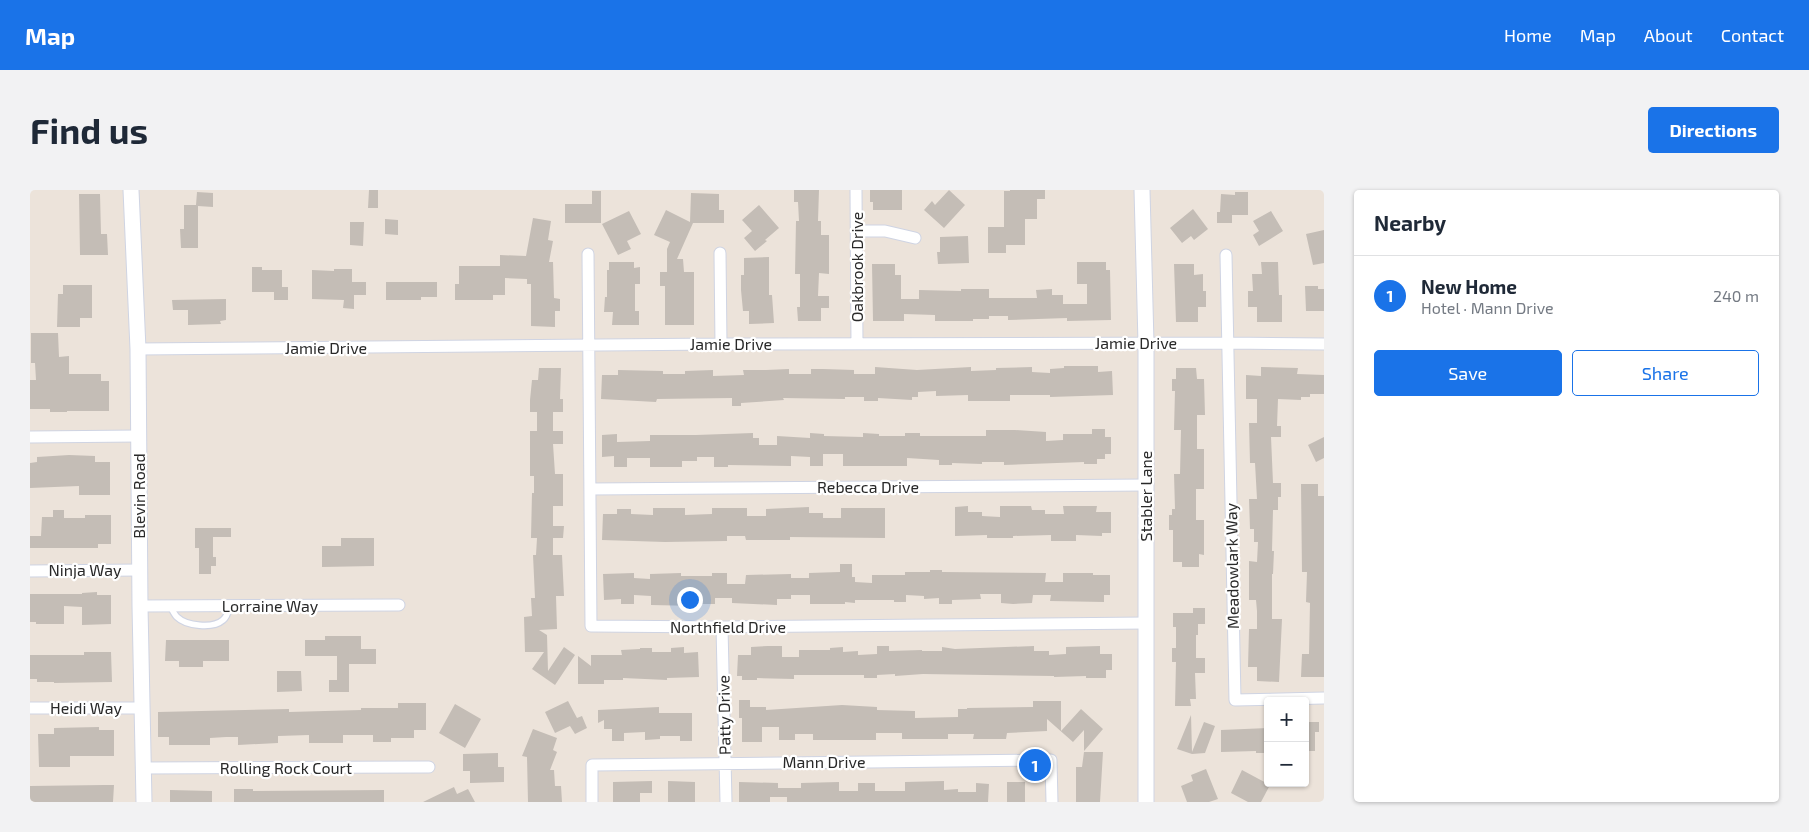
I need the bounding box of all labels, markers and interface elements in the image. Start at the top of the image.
text: Map [25,21,75,50]
text: Home [1504,24,1552,46]
text: Map [1580,24,1616,46]
text: About [1644,24,1693,46]
text: Contact [1721,24,1784,46]
button: Directions [1648,107,1779,153]
text: Find us [30,109,148,151]
text: Nearby [1374,210,1446,235]
street label: Oakbrook Drive [847,212,866,322]
text: New Home [1421,275,1517,298]
text: 1 [1387,286,1393,305]
text: 240 m [1713,286,1759,305]
text: Hotel · Mann Drive [1421,298,1554,317]
street label: Jamie Drive [1095,333,1177,352]
street label: Jamie Drive [690,334,772,353]
street label: Jamie Drive [285,338,367,357]
button: Save [1374,350,1562,396]
button: Share [1572,350,1759,396]
street label: Stabler Lane [1136,451,1155,541]
street label: Blevin Road [129,453,148,539]
street label: Rebecca Drive [817,477,919,496]
street label: Meadowlark Way [1221,502,1242,629]
street label: Ninja Way [49,560,122,580]
your location [677,587,703,613]
street label: Lorraine Way [222,596,319,615]
street label: Northfield Drive [670,617,786,636]
street label: Patty Drive [713,675,734,755]
map controls [1264,697,1309,787]
button: + [1264,697,1309,742]
street label: Heidi Way [50,698,123,717]
button: − [1264,742,1309,787]
pin: 1 [1019,746,1051,784]
street label: Mann Drive [783,752,865,771]
street label: Rolling Rock Court [220,758,352,777]

